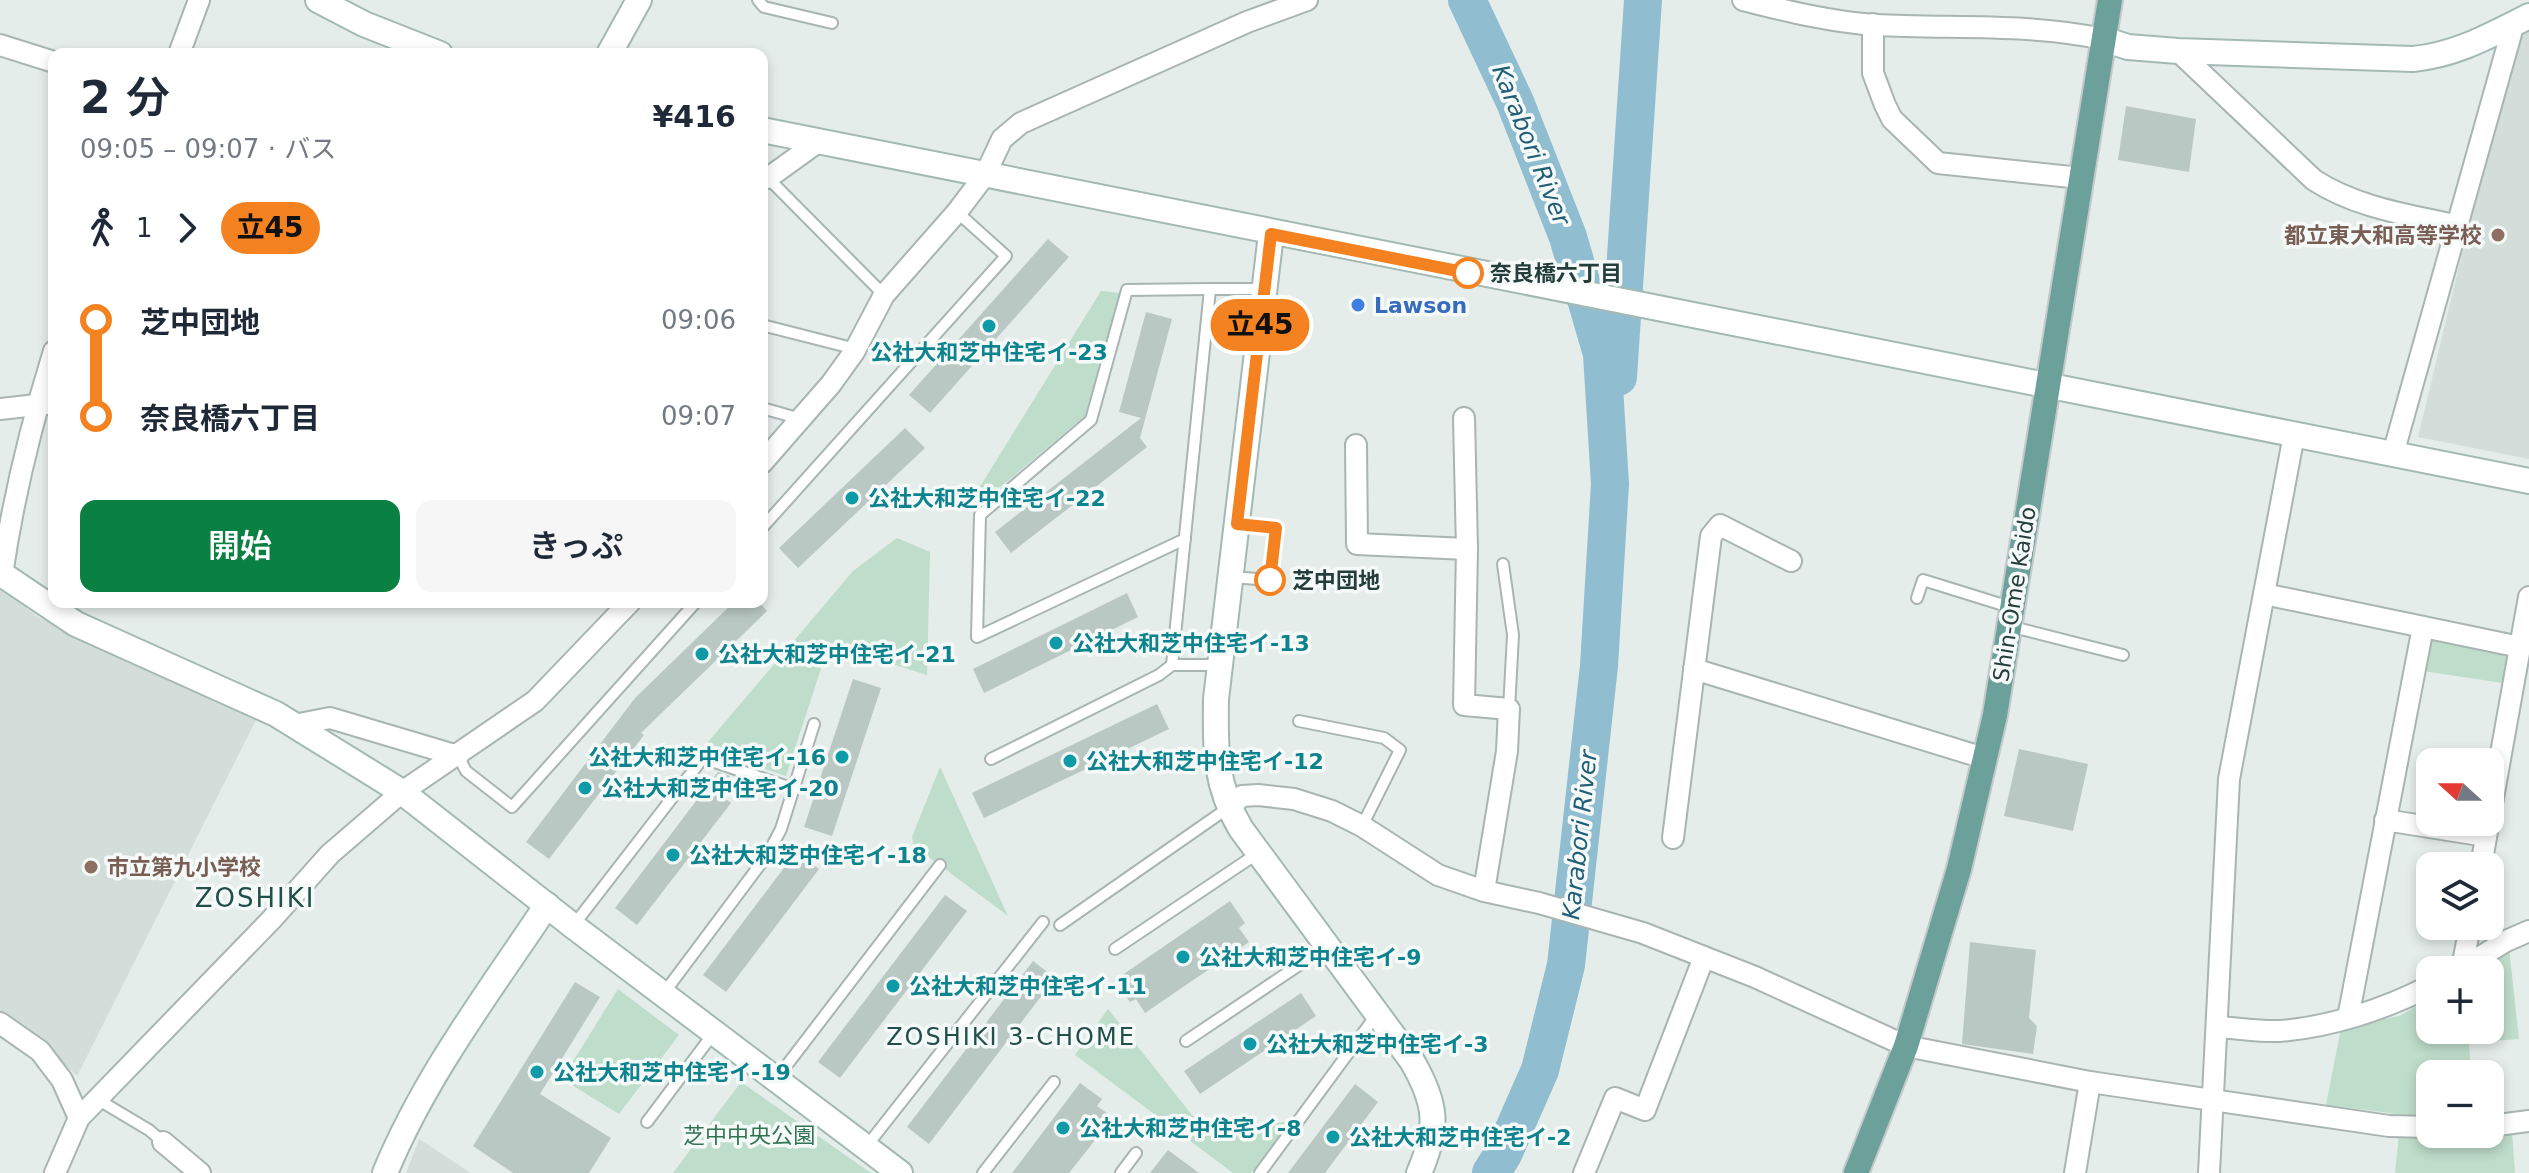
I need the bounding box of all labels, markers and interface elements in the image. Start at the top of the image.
water label: Karabori River [1486,61,1577,231]
text: 2 分 [80,72,170,123]
text: ¥416 [653,99,736,134]
text: 09:05 – 09:07 · バス [80,134,336,164]
icon: walk [80,206,124,250]
icon: forward [165,206,209,250]
text: 立45 [237,211,304,244]
text: 1 [136,213,153,243]
place label: 都立東大和高等学校 [2284,223,2482,248]
marker: 都立東大和高等学校 [2489,226,2507,244]
marker: 奈良橋六丁目 [1453,258,1483,288]
place label: 奈良橋六丁目 [1490,261,1622,286]
place label: Lawson [1374,293,1467,318]
marker: Lawson [1349,296,1367,314]
line badge: 立45 [1214,299,1306,351]
text: 芝中団地 [140,305,260,340]
text: 09:06 [661,305,736,335]
text: 立45 [1227,308,1293,341]
marker: 公社大和芝中住宅イ-23 [980,317,998,335]
place label: 公社大和芝中住宅イ-23 [870,340,1108,365]
text: 奈良橋六丁目 [140,401,320,436]
text: 09:07 [661,401,736,431]
place label: 公社大和芝中住宅イ-22 [868,486,1106,511]
marker: 公社大和芝中住宅イ-22 [843,489,861,507]
button: 開始 [80,500,400,592]
button: きっぷ [416,500,736,592]
street label: Shin-Ome Kaido [1988,505,2041,683]
marker: 芝中団地 [1255,565,1285,595]
place label: 芝中団地 [1292,568,1380,593]
place label: 公社大和芝中住宅イ-13 [1072,631,1310,656]
marker: 公社大和芝中住宅イ-13 [1047,634,1065,652]
place label: 公社大和芝中住宅イ-21 [718,642,956,667]
marker: 公社大和芝中住宅イ-21 [693,645,711,663]
place label: 公社大和芝中住宅イ-16 [588,745,826,770]
water label: Karabori River [1557,747,1603,921]
marker: 公社大和芝中住宅イ-16 [833,748,851,766]
north arrow [2416,748,2504,836]
map controls [2416,748,2504,1148]
place label: 公社大和芝中住宅イ-12 [1086,749,1324,774]
marker: 公社大和芝中住宅イ-12 [1061,752,1079,770]
place label: 公社大和芝中住宅イ-20 [601,776,839,801]
marker: 公社大和芝中住宅イ-20 [576,779,594,797]
place label: 公社大和芝中住宅イ-18 [689,843,927,868]
marker: 公社大和芝中住宅イ-18 [664,846,682,864]
button: layers [2416,852,2504,940]
place label: 市立第九小学校 [107,855,261,880]
marker: 市立第九小学校 [82,858,100,876]
district label: ZOSHIKI [195,883,315,913]
place label: 公社大和芝中住宅イ-9 [1199,945,1421,970]
marker: 公社大和芝中住宅イ-9 [1174,948,1192,966]
button: + [2416,956,2504,1044]
place label: 公社大和芝中住宅イ-11 [909,974,1147,999]
marker: 公社大和芝中住宅イ-11 [884,977,902,995]
district label: ZOSHIKI 3-CHOME [886,1023,1136,1051]
place label: 公社大和芝中住宅イ-3 [1266,1032,1488,1057]
marker: 公社大和芝中住宅イ-3 [1241,1035,1259,1053]
place label: 公社大和芝中住宅イ-19 [553,1060,791,1085]
button: − [2416,1060,2504,1148]
marker: 公社大和芝中住宅イ-19 [528,1063,546,1081]
place label: 公社大和芝中住宅イ-8 [1079,1116,1301,1141]
marker: 公社大和芝中住宅イ-8 [1054,1119,1072,1137]
park label: 芝中中央公園 [683,1123,815,1148]
place label: 公社大和芝中住宅イ-2 [1349,1125,1571,1150]
marker: 公社大和芝中住宅イ-2 [1324,1128,1342,1146]

